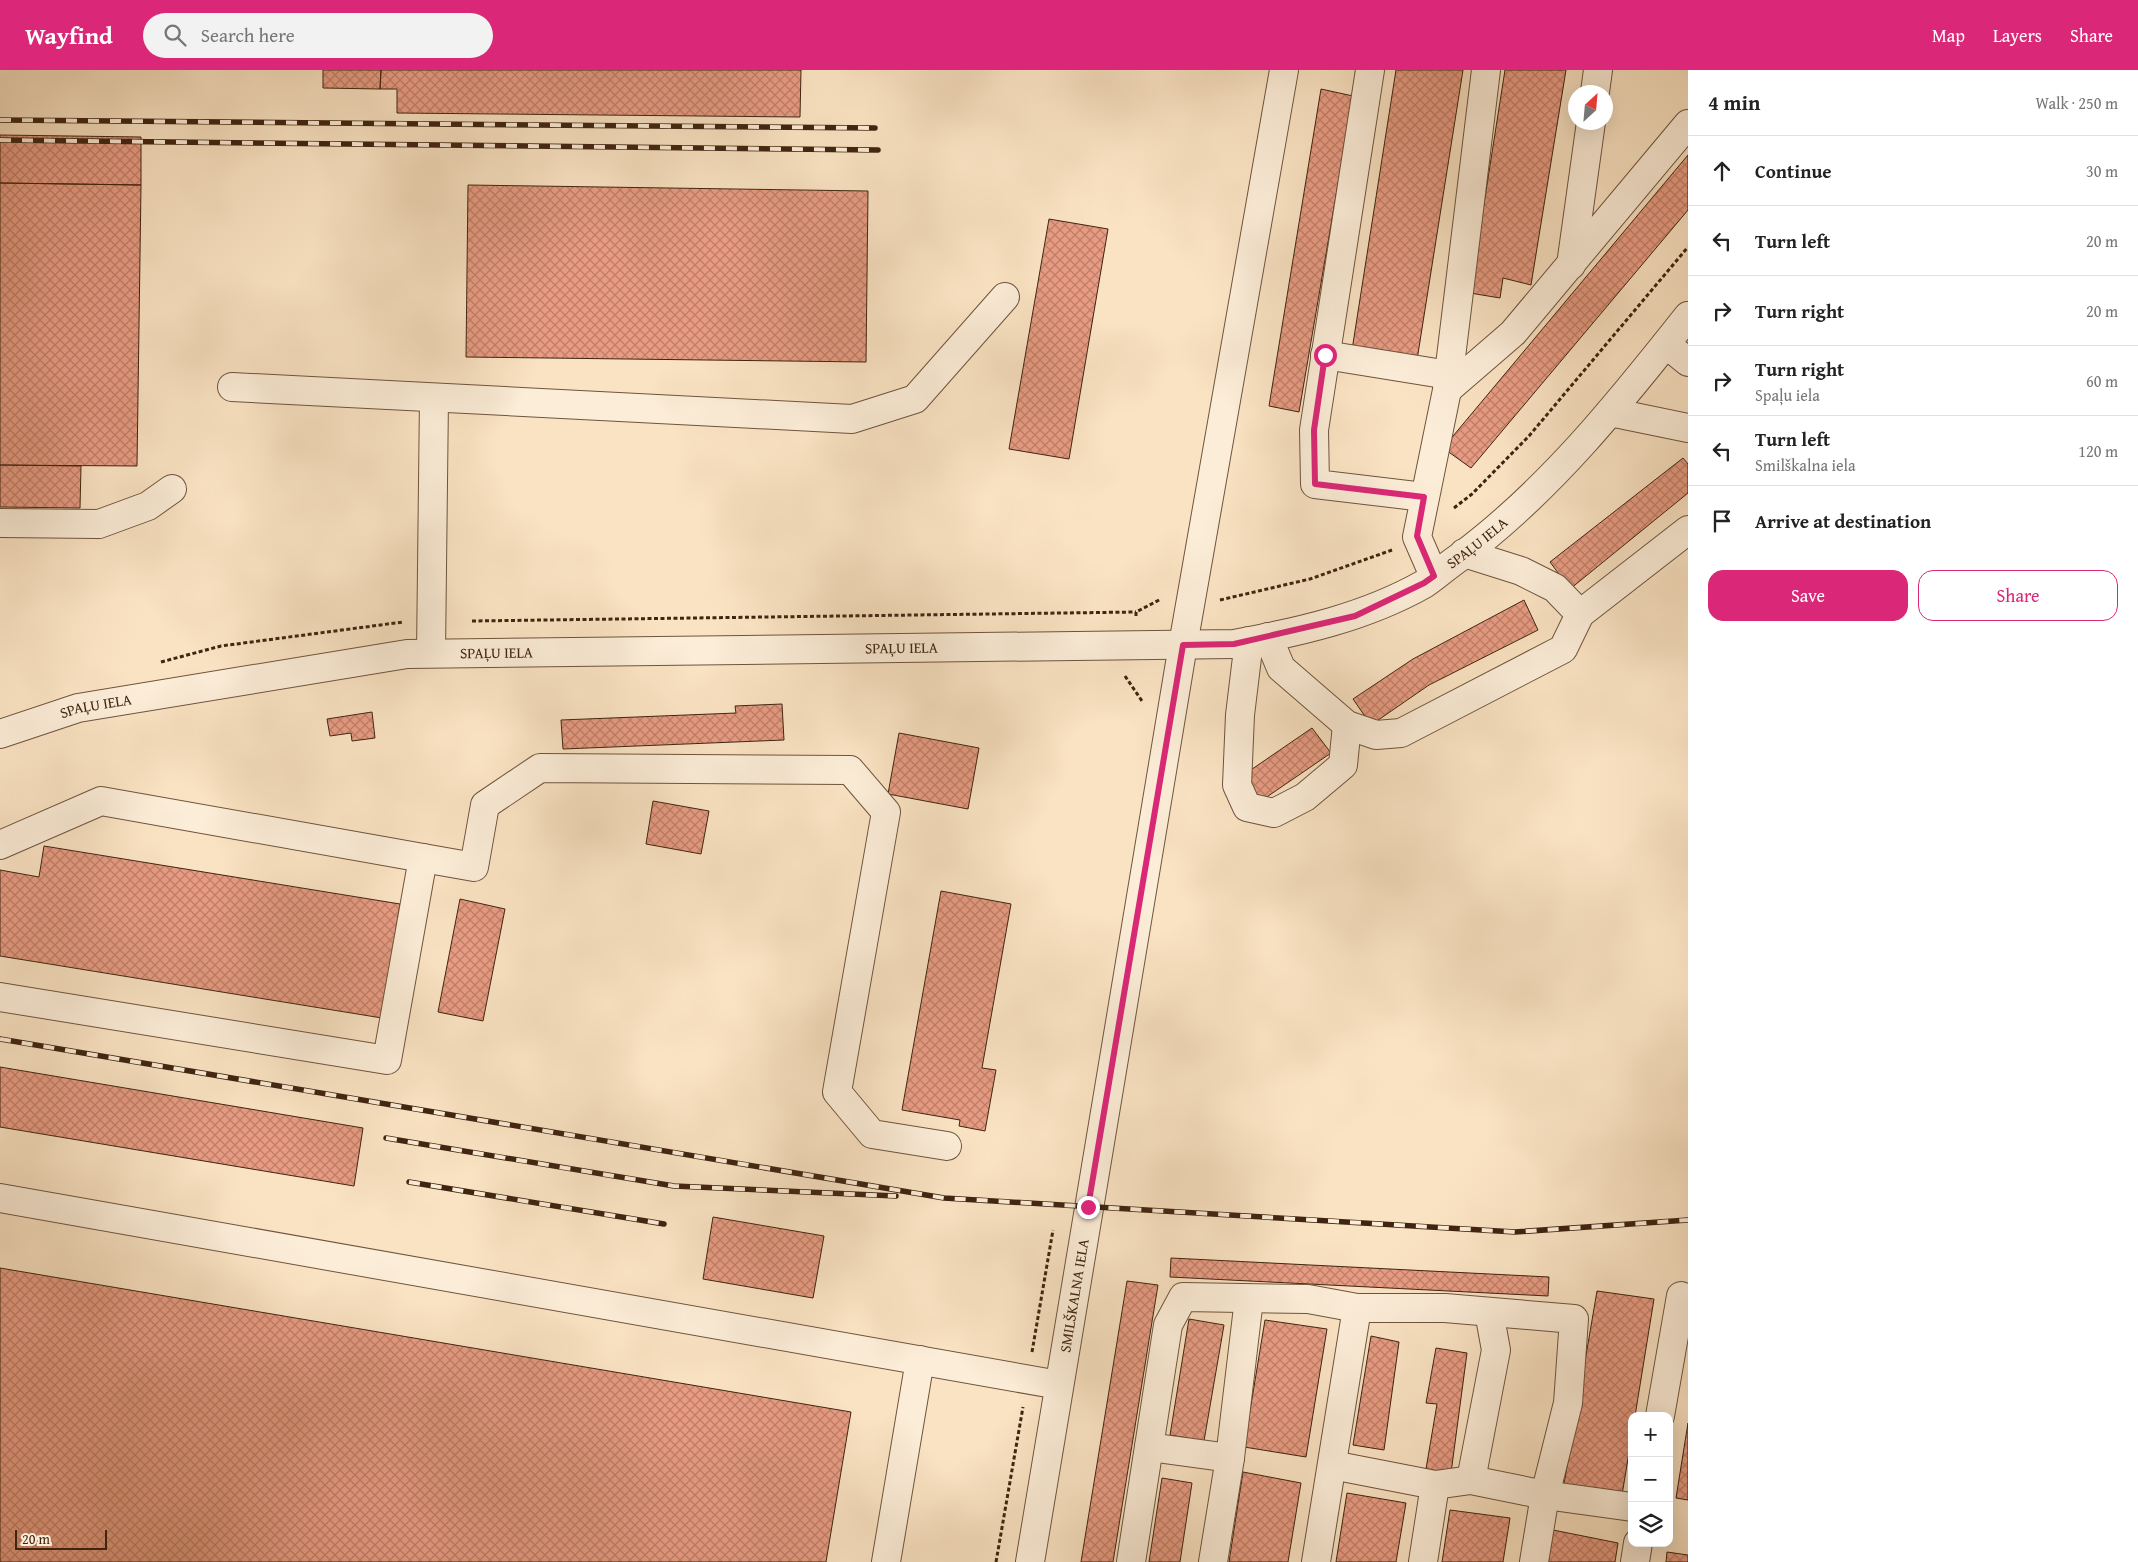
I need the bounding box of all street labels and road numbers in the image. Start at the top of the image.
street label: SPAĻU IELA [1442,512,1512,573]
street label: SPAĻU IELA [865,637,938,658]
street label: SPAĻU IELA [460,641,533,663]
street label: SPAĻU IELA [57,688,133,723]
street label: SMILŠKALNA IELA [1054,1237,1094,1354]

